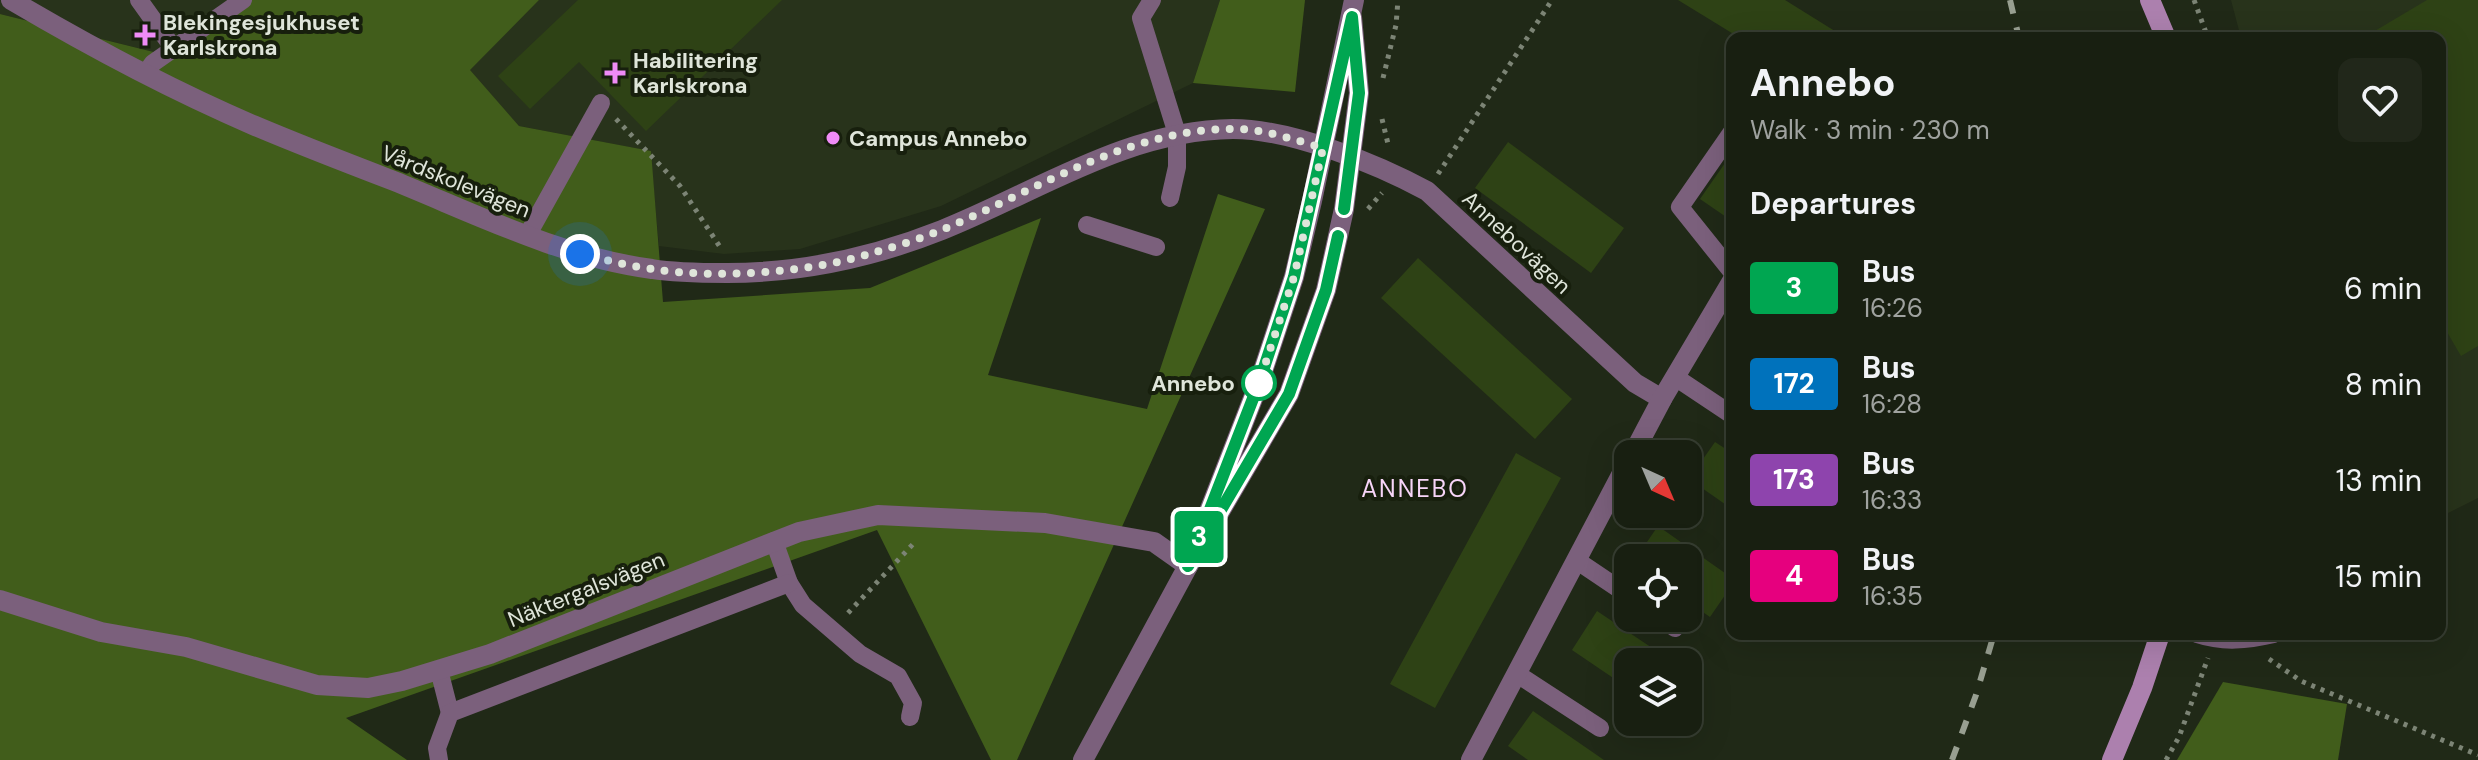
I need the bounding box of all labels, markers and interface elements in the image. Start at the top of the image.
place label: Blekingesjukhuset Karlskrona [163,8,360,62]
marker: Blekingesjukhuset Karlskrona [134,24,156,46]
place label: Habilitering Karlskrona [633,46,758,100]
text: Annebo [1750,58,1896,108]
button: heart [2338,58,2422,142]
marker: Habilitering Karlskrona [604,62,626,84]
text: Walk · 3 min · 230 m [1750,113,1990,147]
place label: Campus Annebo [849,124,1028,153]
marker: Campus Annebo [824,129,842,147]
street label: Vårdskolevägen [377,138,535,225]
street label: Annebovägen [1456,184,1577,300]
text: Departures [1750,184,1916,223]
your location [560,234,600,274]
text: Bus [1862,252,1916,291]
text: 3 [1786,269,1802,306]
text: 6 min [2344,269,2422,308]
text: 16:26 [1862,291,1923,325]
text: Bus [1862,348,1916,387]
text: 172 [1773,365,1815,402]
text: 8 min [2345,365,2422,404]
marker: Annebo [1242,366,1276,400]
place label: Annebo [1151,369,1235,398]
text: 16:28 [1862,387,1922,421]
north arrow [1614,440,1702,528]
map controls [1614,440,1702,736]
text: Bus [1862,444,1916,483]
text: 173 [1773,461,1815,498]
text: 13 min [2336,461,2422,500]
district label: ANNEBO [1361,473,1469,504]
text: 16:33 [1862,483,1922,517]
line badge: 3 [1173,511,1225,563]
text: 3 [1191,518,1207,555]
text: Bus [1862,540,1916,579]
button: locate [1614,544,1702,632]
street label: Näktergalsvägen [504,545,669,634]
text: 4 [1785,557,1803,594]
text: 15 min [2335,557,2422,596]
text: 16:35 [1862,579,1923,613]
button: layers [1614,648,1702,736]

